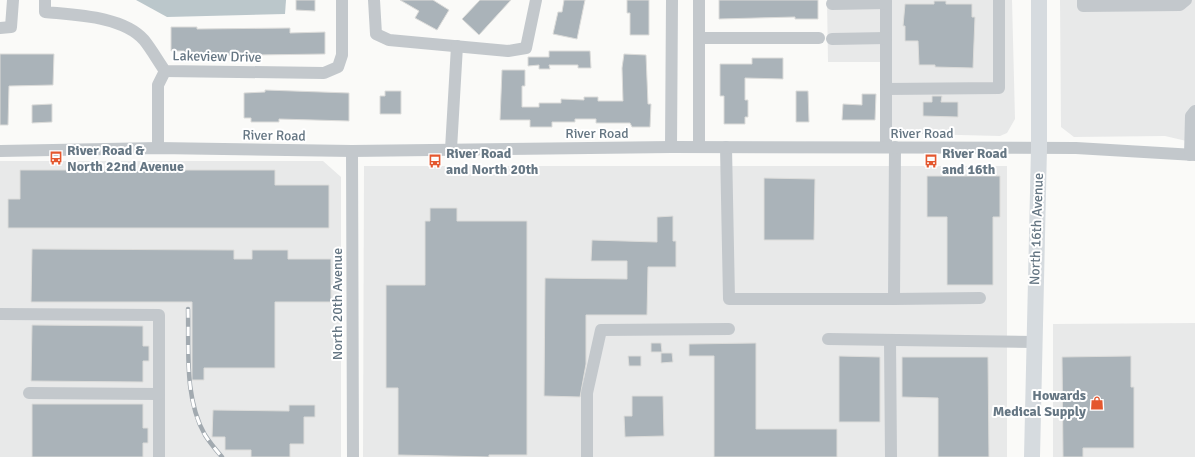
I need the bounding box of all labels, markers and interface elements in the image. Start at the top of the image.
street label: Lakeview Drive [172,47,262,66]
street label: River Road [565,125,629,142]
street label: River Road [890,125,954,142]
street label: River Road [242,126,306,145]
place label: River Road & North 22nd Avenue [67,142,184,175]
place label: River Road and North 20th [446,145,539,178]
place label: River Road and 16th [942,145,1008,178]
bus stop icon: River Road & North 22nd Avenue [48,150,64,166]
bus stop icon: River Road and North 20th [427,153,443,169]
bus stop icon: River Road and 16th [923,153,939,169]
street label: North 16th Avenue [1026,173,1047,285]
street label: North 20th Avenue [329,248,346,360]
place label: Howards Medical Supply [993,387,1086,420]
shop icon: Howards Medical Supply [1089,395,1105,411]

